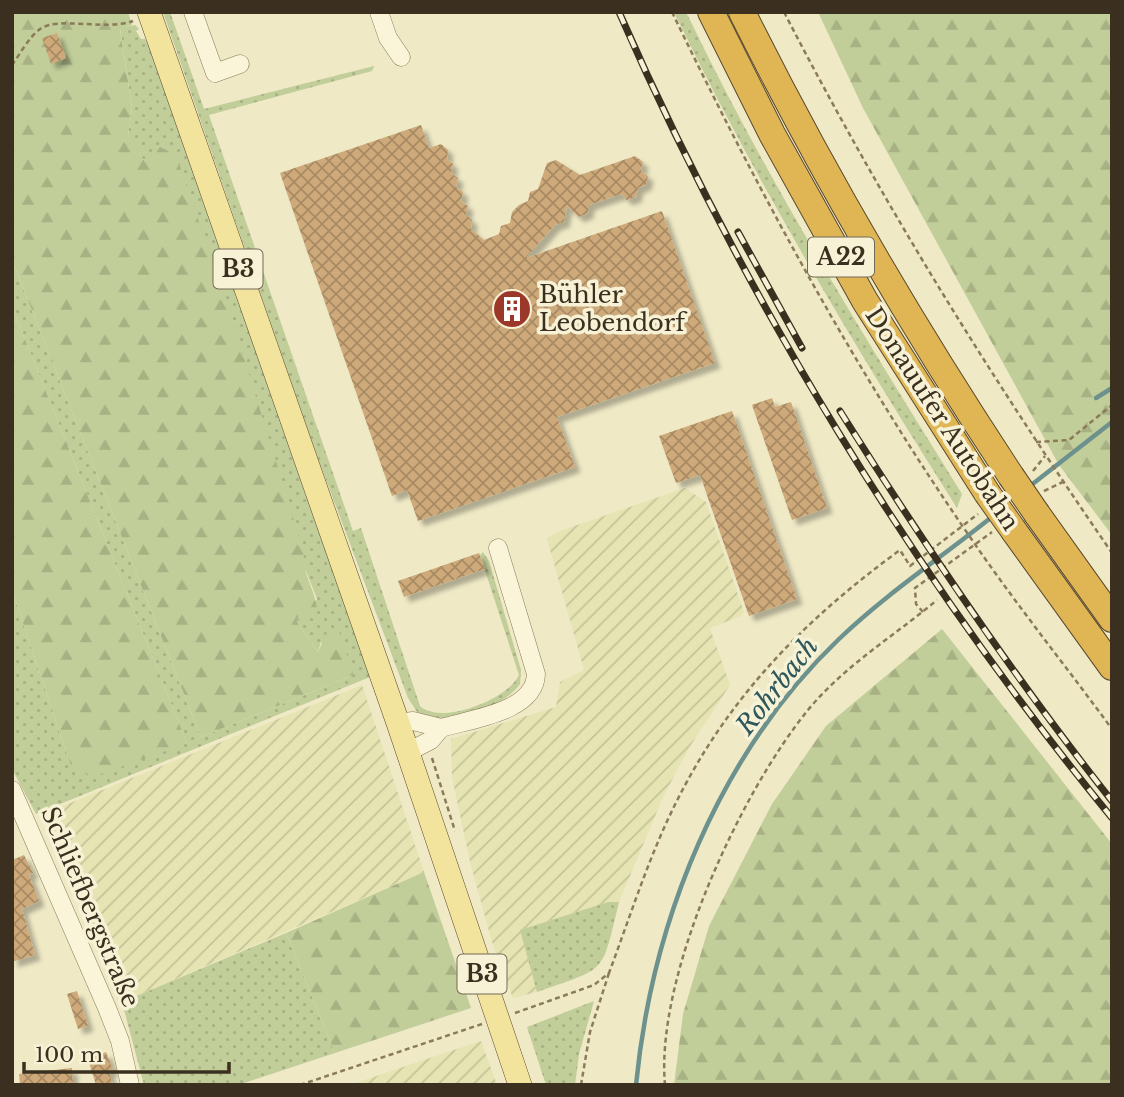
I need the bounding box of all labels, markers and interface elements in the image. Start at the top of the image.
road number: A22 [808,238,874,276]
road number: B3 [214,250,262,288]
place label: Bühler Leobendorf [539,280,688,337]
building icon: Bühler Leobendorf [491,288,533,330]
street label: Donauufer Autobahn [859,302,1025,536]
water label: Rohrbach [729,631,825,742]
street label: Schliefbergstraße [35,802,146,1011]
road number: B3 [458,954,506,993]
scale bar [24,1030,229,1074]
text: 100 m [35,1042,103,1068]

